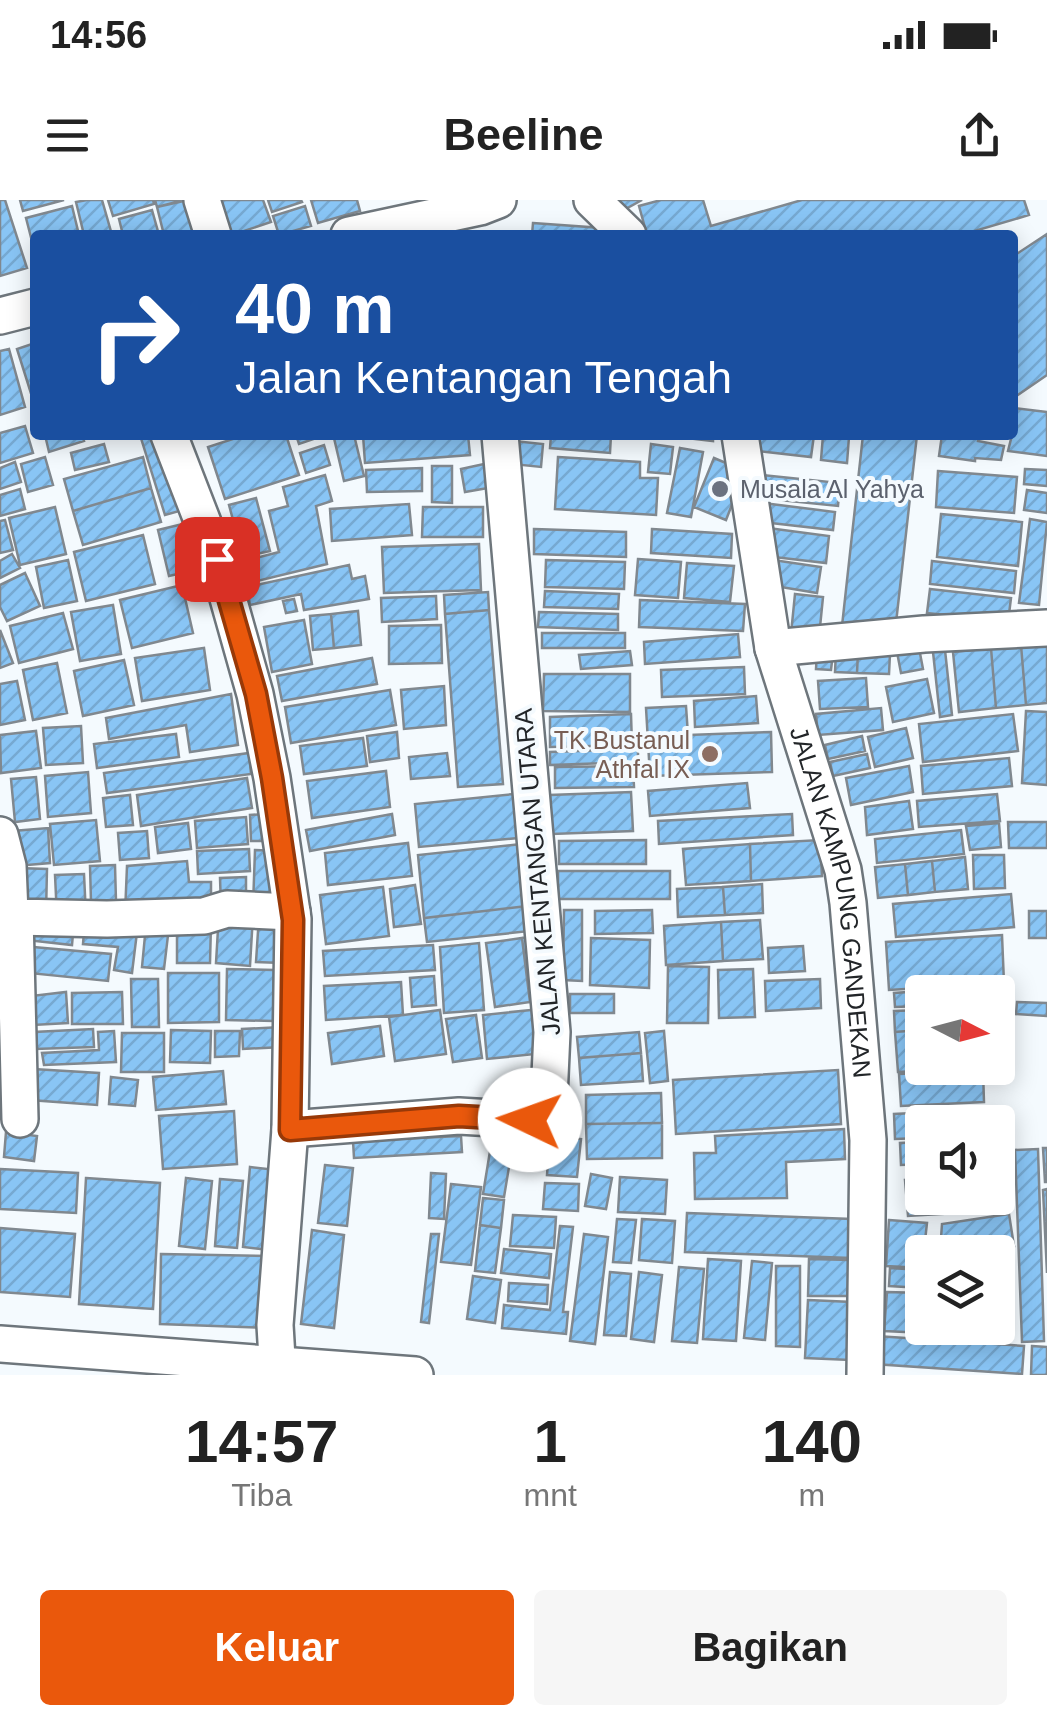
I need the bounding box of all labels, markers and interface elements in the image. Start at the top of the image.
text: 14:56 [50,14,147,56]
icon: menu [40,108,95,163]
icon: share [952,108,1007,163]
text: Beeline [443,109,604,160]
icon: right [70,270,200,400]
text: 40 m [235,270,395,348]
text: Jalan Kentangan Tengah [235,352,732,403]
place label: Musala Al Yahya [740,475,924,503]
marker: Musala Al Yahya [709,478,731,500]
pin [175,517,260,602]
icon: arrive [190,532,245,587]
street label: JALAN KENTANGAN UTARA [509,707,565,1037]
street label: JALAN KAMPUNG GANDEKAN [785,723,877,1079]
place label: TK Bustanul Athfal IX [554,726,690,783]
marker: TK Bustanul Athfal IX [699,743,721,765]
north arrow [905,975,1015,1085]
map controls [905,975,1015,1345]
position arrow [478,1068,582,1172]
button: sound [905,1105,1015,1215]
button: layers [905,1235,1015,1345]
text: 14:57 [185,1408,338,1475]
text: 1 [533,1408,567,1475]
text: 140 [762,1408,862,1475]
text: Tiba [231,1477,292,1513]
text: mnt [524,1477,577,1513]
text: m [799,1477,825,1513]
button: Keluar [40,1590,514,1705]
button: Bagikan [534,1590,1007,1705]

